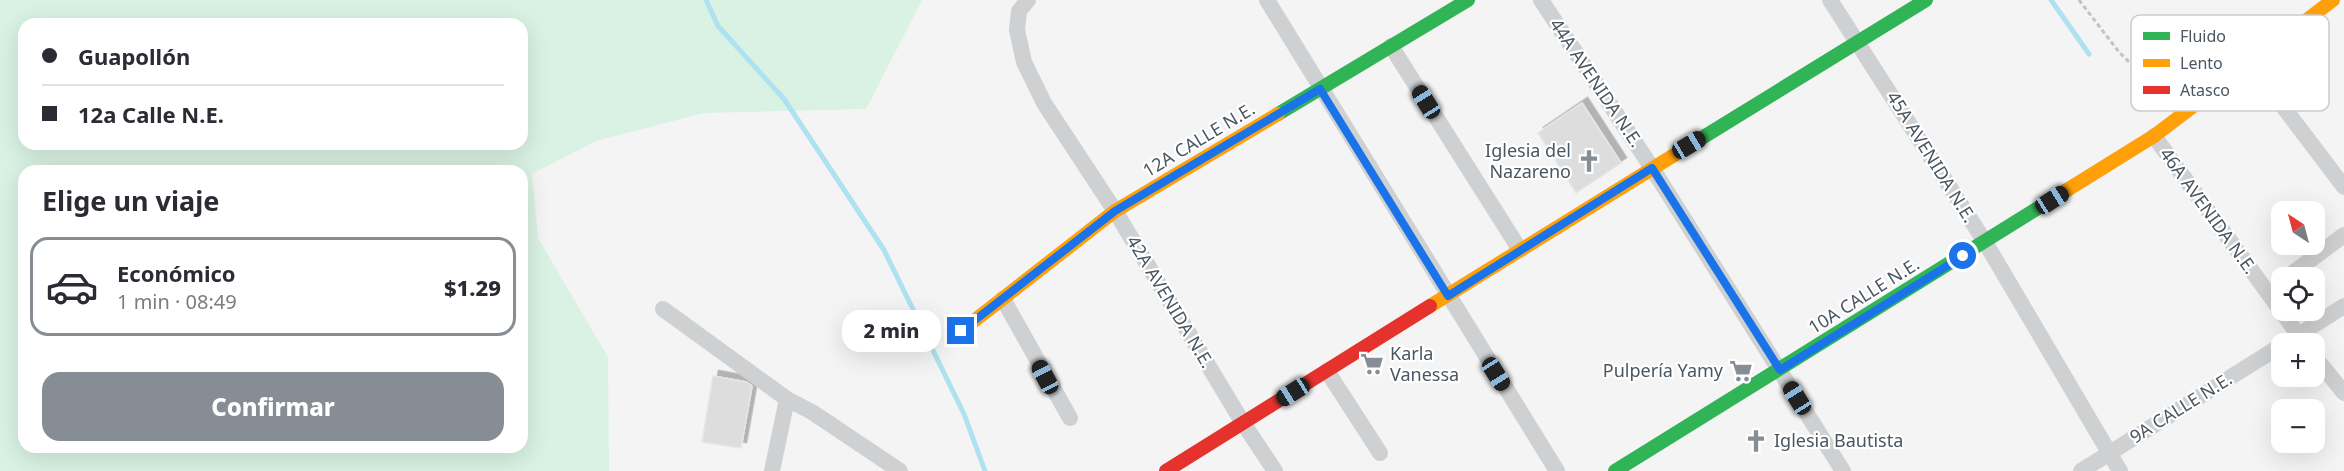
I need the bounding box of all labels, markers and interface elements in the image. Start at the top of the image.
street label: 44A AVENIDA N.E. [1545,13,1649,152]
legend [2131,15,2329,111]
text: Fluido [2180,25,2226,47]
text: Guapollón [78,41,190,71]
text: Lento [2180,52,2223,74]
text: Atasco [2180,79,2230,101]
car [1409,82,1443,122]
street label: 45A AVENIDA N.E. [1882,86,1982,227]
street label: 12A CALLE N.E. [1138,96,1259,182]
text: 12a Calle N.E. [78,99,224,129]
car [1669,128,1709,162]
place label: Iglesia del Nazareno [1485,138,1571,183]
street label: 46A AVENIDA N.E. [2155,142,2263,278]
church icon: Iglesia del Nazareno [1576,148,1602,174]
text: Elige un viaje [42,182,219,219]
car [2032,183,2072,217]
north arrow [2271,201,2325,255]
map controls [2271,201,2325,453]
street label: 42A AVENIDA N.E. [1122,231,1220,372]
route start [1949,242,1976,269]
street label: 10A CALLE N.E. [1803,251,1923,339]
text: Económico [117,258,236,288]
icon: car [45,260,99,314]
button: locate [2271,267,2325,321]
text: $1.29 [444,272,501,302]
text: 1 min · 08:49 [117,288,237,315]
callout: 2 min [841,310,940,352]
text: 2 min [864,317,919,344]
route end [947,317,974,344]
button: + [2271,333,2325,387]
place label: Karla Vanessa [1390,341,1459,386]
supermarket icon: Karla Vanessa [1359,351,1385,377]
car [1479,354,1513,394]
car [1029,357,1061,397]
place label: Pulpería Yamy [1603,358,1724,382]
supermarket icon: Pulpería Yamy [1728,358,1754,384]
street label: 9A CALLE N.E. [2125,366,2236,448]
button: Confirmar [42,372,504,441]
car [1273,375,1313,409]
car [1780,378,1814,418]
button: − [2271,399,2325,453]
church icon: Iglesia Bautista [1743,428,1769,454]
place label: Iglesia Bautista [1774,428,1903,452]

